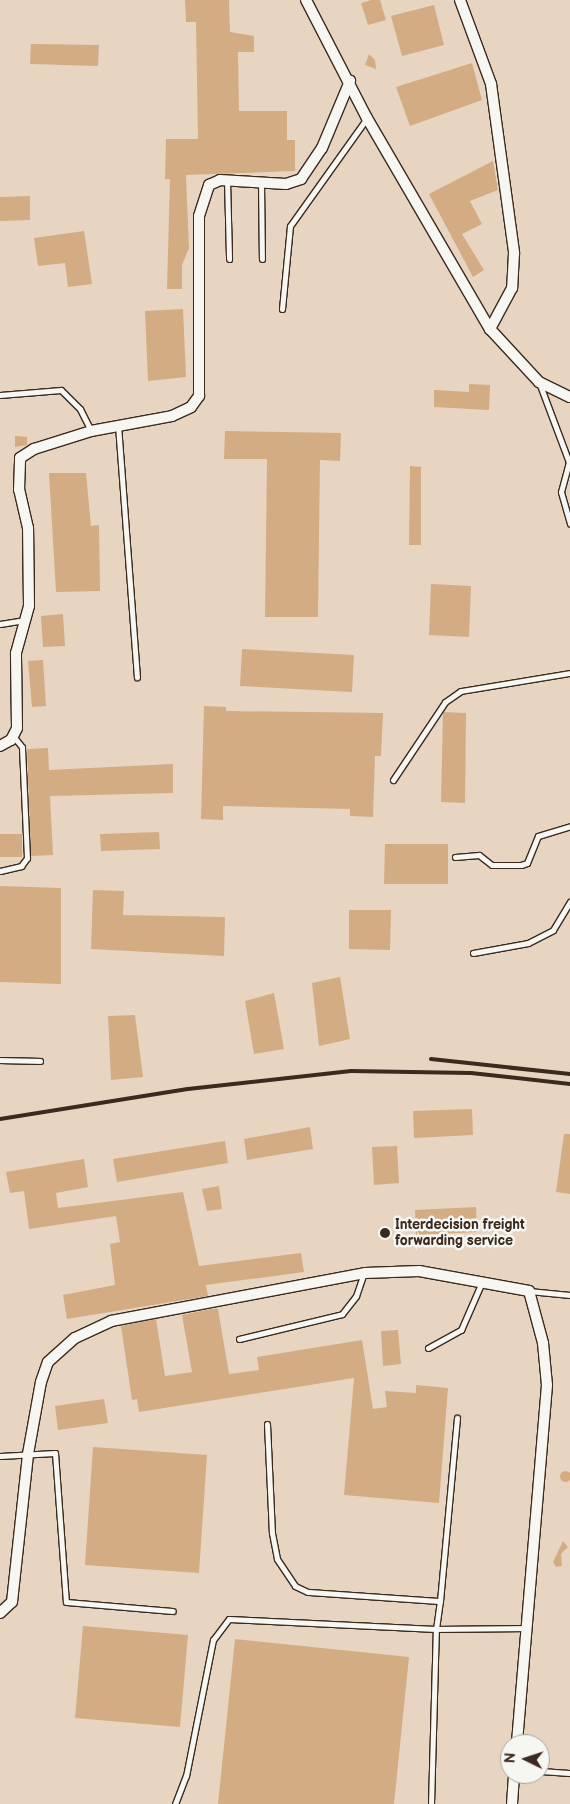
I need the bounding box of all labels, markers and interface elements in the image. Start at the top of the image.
place label: Interdecision freight forwarding service [395,1217,525,1250]
marker: Interdecision freight forwarding service [379,1227,391,1239]
north arrow [500,1734,550,1784]
text: N [502,1752,519,1764]

